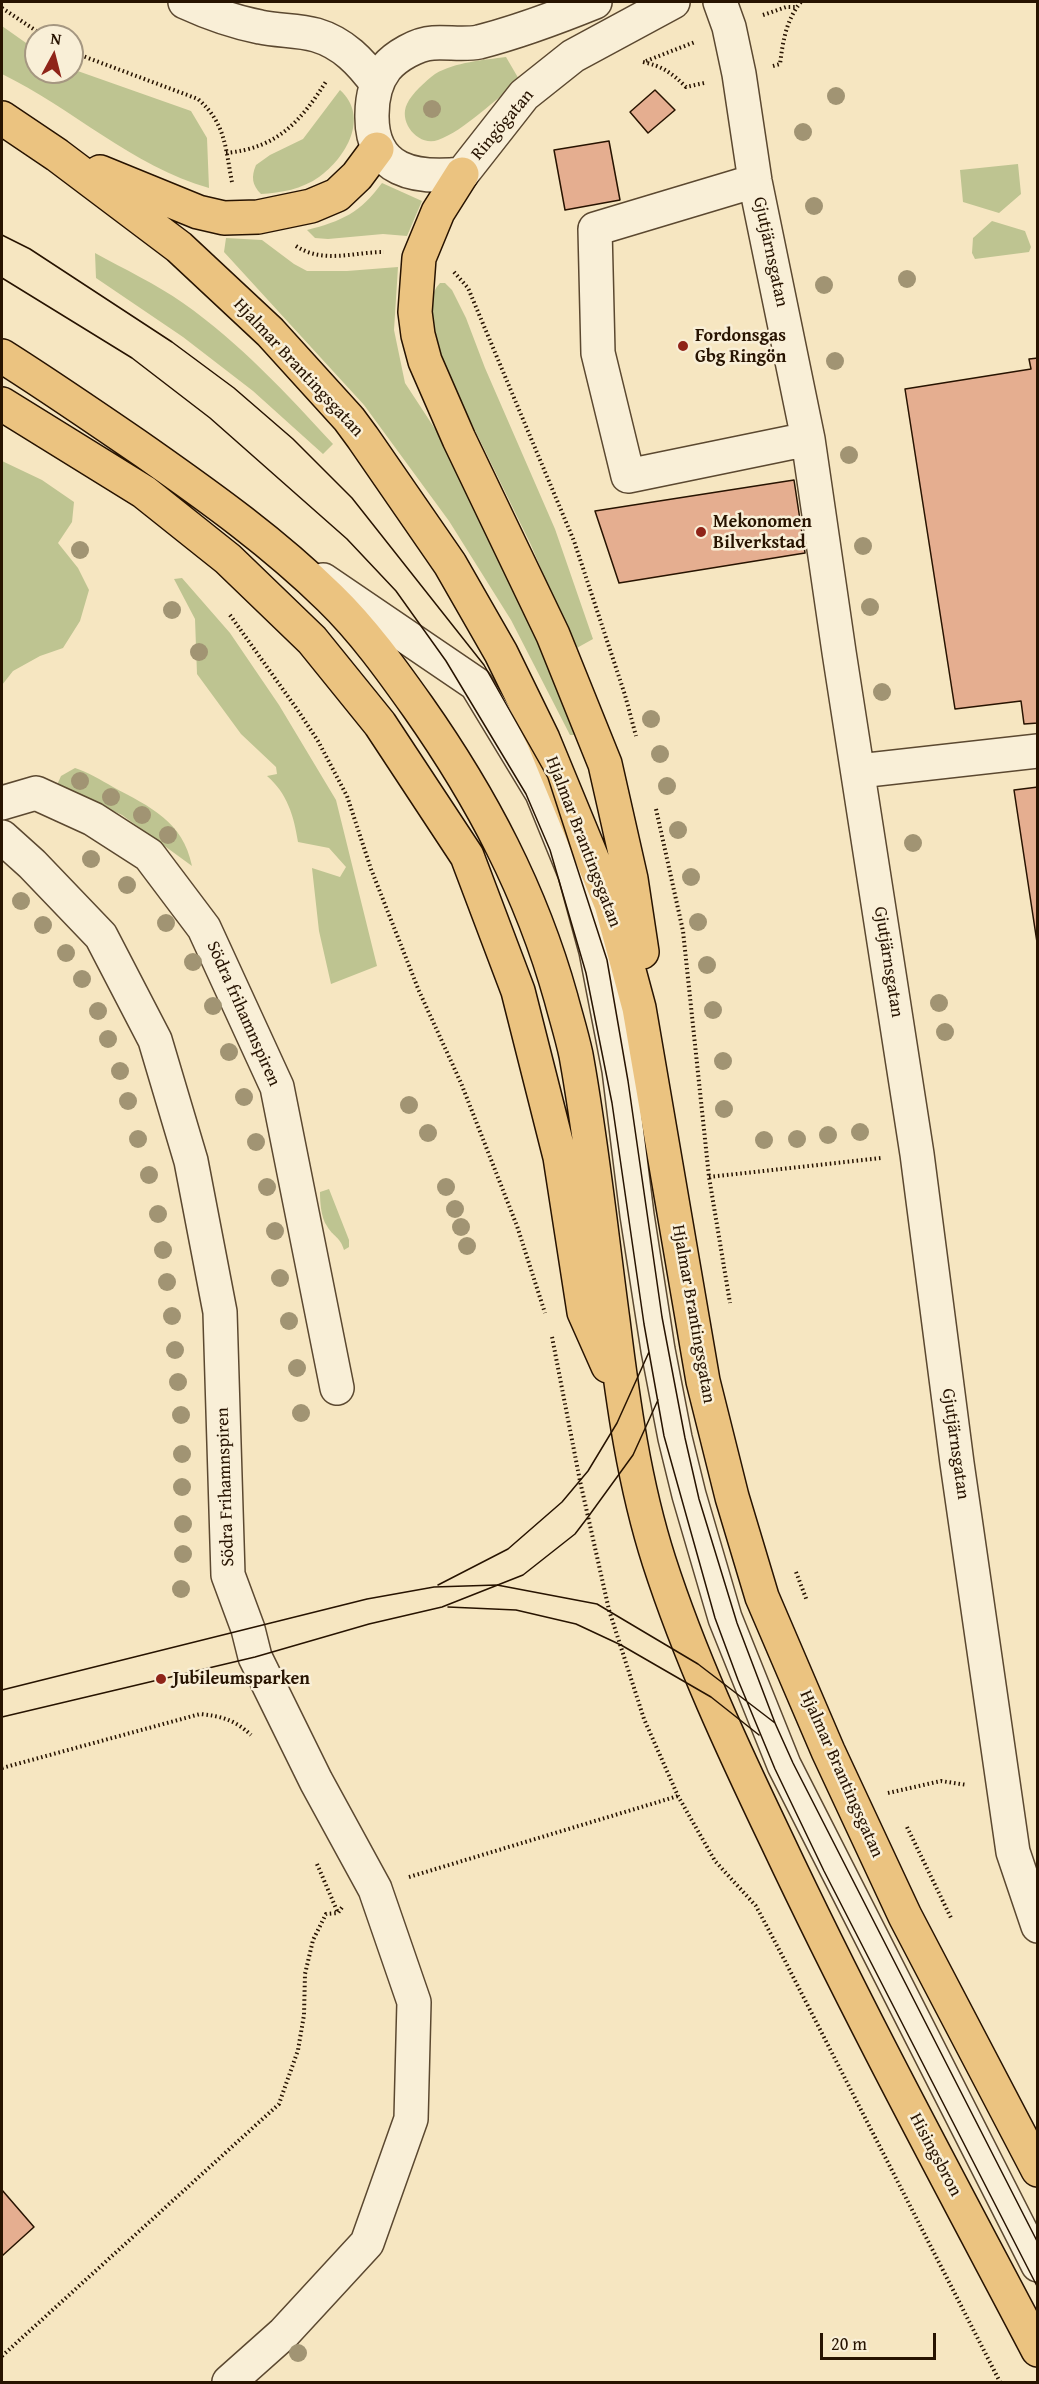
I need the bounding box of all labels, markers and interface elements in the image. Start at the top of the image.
north arrow [24,24,84,84]
text: N [49,26,63,51]
street label: Ringögatan [467,85,539,165]
street label: Gjutjärnsgatan [748,195,792,309]
street label: Hjalmar Brantingsgatan [228,294,368,442]
place label: Fordonsgas Gbg Ringön [695,325,786,368]
marker: Fordonsgas Gbg Ringön [676,339,690,353]
place label: Mekonomen Bilverkstad [713,511,812,554]
marker: Mekonomen Bilverkstad [694,525,708,539]
street label: Hjalmar Brantingsgatan [540,754,626,930]
street label: Gjutjärnsgatan [869,905,907,1019]
street label: Södra frihamnspiren [201,938,285,1090]
street label: Hjalmar Brantingsgatan [667,1223,719,1405]
street label: Gjutjärnsgatan [937,1387,973,1501]
street label: Södra Frihamnspiren [212,1407,240,1567]
place label: Jubileumsparken [173,1668,310,1690]
marker: Jubileumsparken [154,1672,168,1686]
street label: Hjalmar Brantingsgatan [794,1687,888,1861]
street label: Hisingsbron [904,2110,966,2200]
scale bar [823,2321,938,2359]
text: 20 m [831,2330,867,2357]

